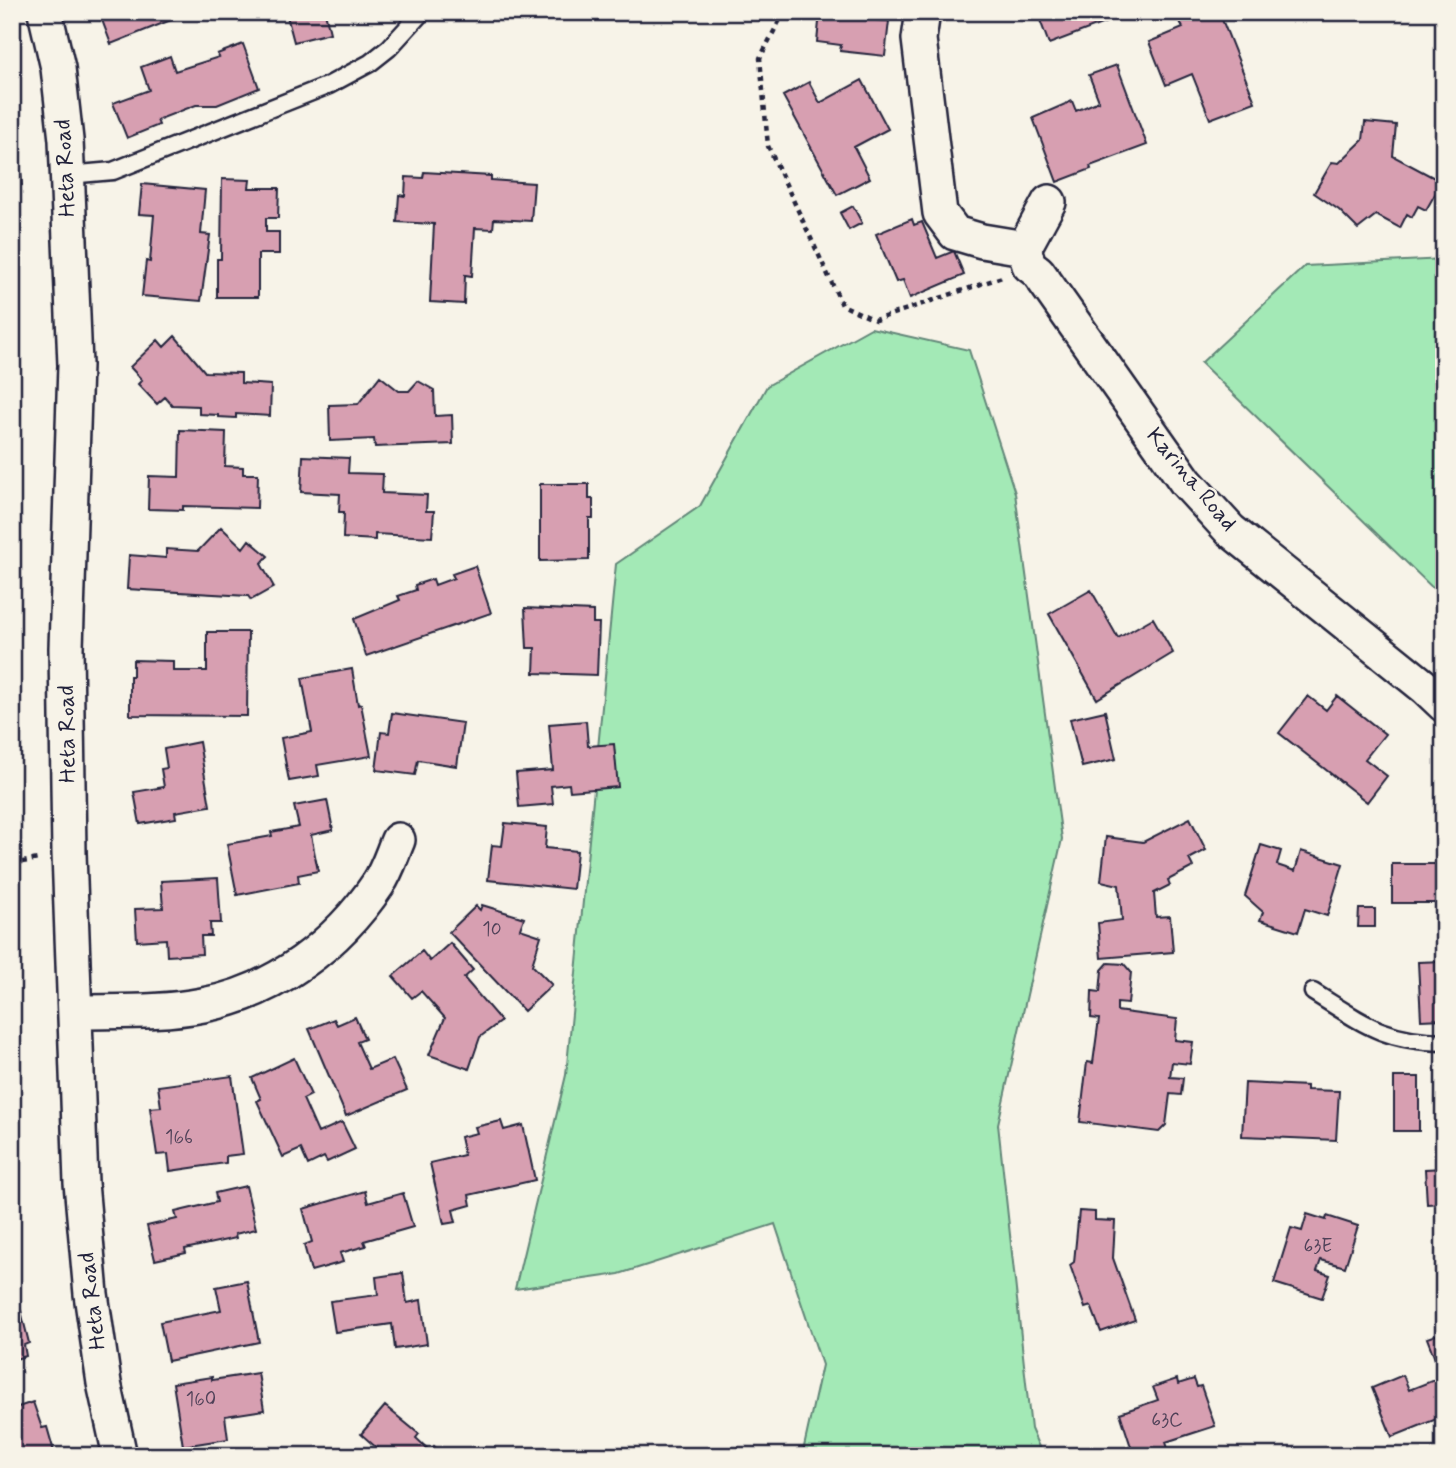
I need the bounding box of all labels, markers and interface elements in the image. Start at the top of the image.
street label: Heta Road [48,118,84,218]
street label: Karina Road [1139,422,1243,538]
street label: Heta Road [52,685,84,783]
house number: 10 [482,917,502,942]
house number: 166 [165,1125,193,1150]
house number: 63E [1304,1234,1332,1259]
street label: Heta Road [72,1250,114,1352]
house number: 160 [186,1387,216,1412]
house number: 63C [1151,1408,1183,1433]

